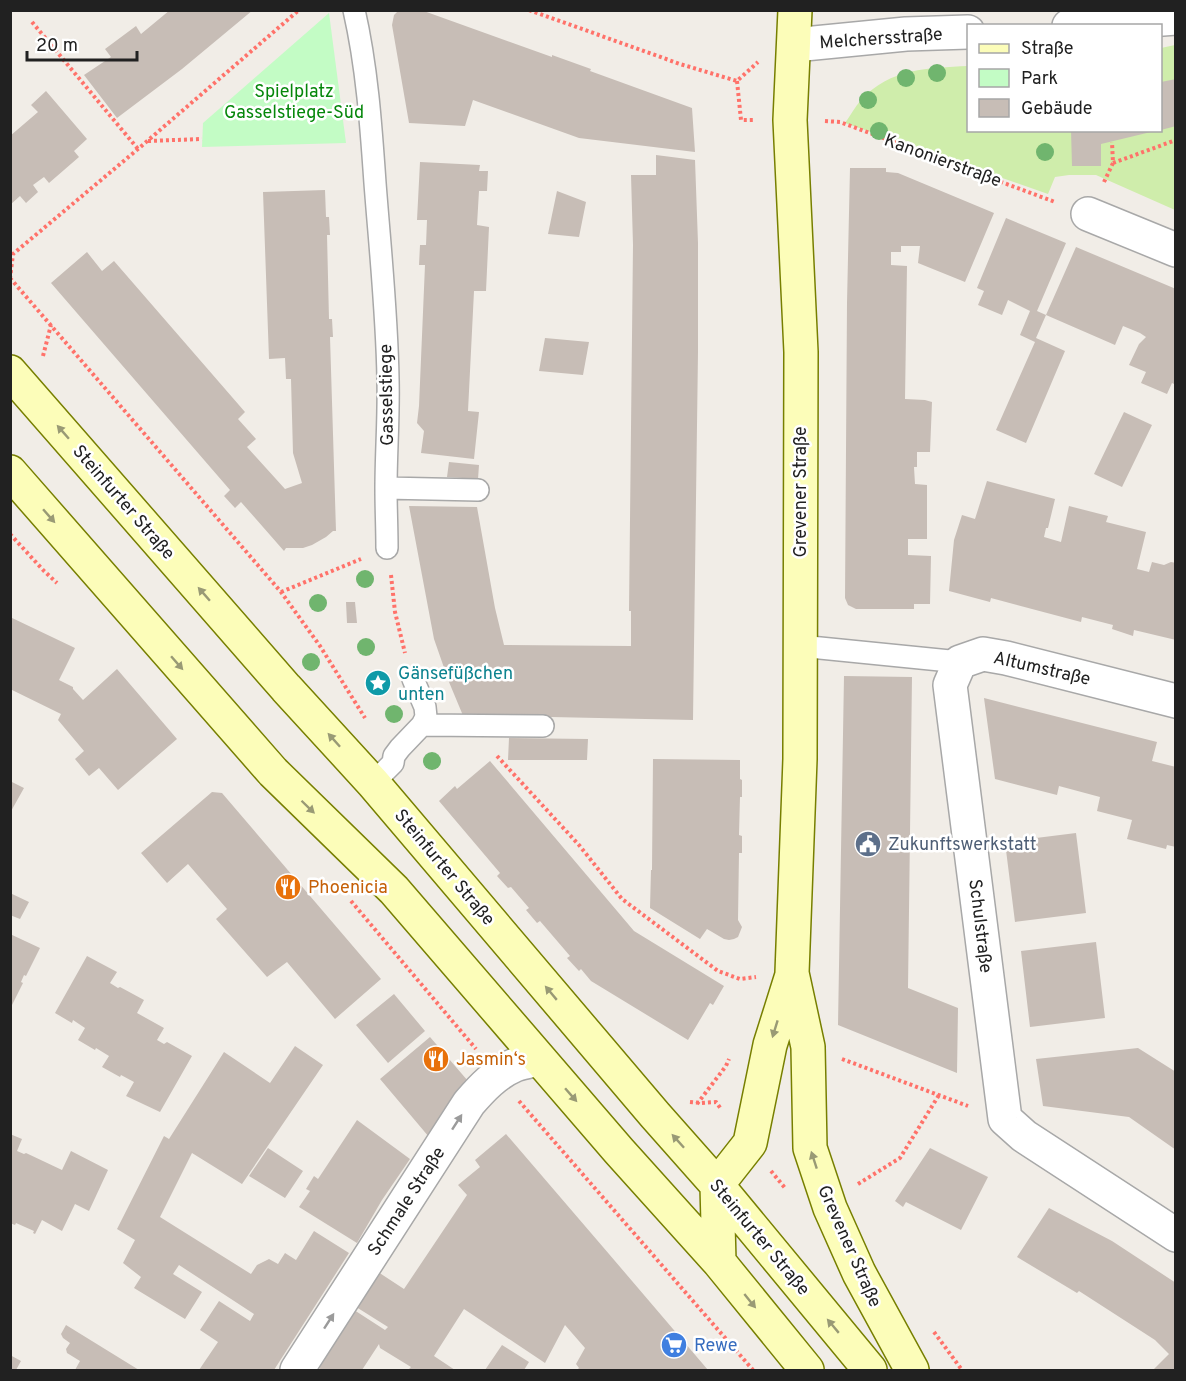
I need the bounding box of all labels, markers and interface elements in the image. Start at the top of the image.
scale bar [27,24,136,62]
street label: Melchersstraße [819,24,944,55]
legend [967,24,1162,132]
text: 20 m [36,35,78,58]
text: Straße [1021,38,1073,61]
text: Park [1021,68,1058,91]
park label: Spielplatz Gasselstiege-Süd [224,81,364,125]
text: Gebäude [1021,98,1093,121]
street label: Kanonierstraße [881,130,1004,193]
street label: Gasselstiege [375,344,400,446]
one-way arrow [57,425,70,440]
street label: Grevener Straße [790,426,813,558]
street label: Steinfurter Straße [67,441,179,565]
one-way arrow [42,508,55,523]
one-way arrow [198,587,211,602]
street label: Altumstraße [991,647,1092,692]
one-way arrow [170,656,184,671]
place label: Gänsefüßchen unten [398,663,513,707]
place icon: Gänsefüßchen unten [363,668,393,698]
one-way arrow [327,733,341,747]
one-way arrow [301,800,315,814]
street label: Steinfurter Straße [388,805,499,931]
public building icon: Zukunftswerkstatt [853,829,883,859]
place label: Zukunftswerkstatt [888,834,1037,857]
restaurant icon: Phoenicia [273,872,303,902]
place label: Phoenicia [308,877,388,900]
street label: Schulstraße [962,878,997,974]
one-way arrow [545,986,558,1001]
one-way arrow [770,1020,779,1038]
restaurant icon: Jasmin‘s [421,1044,451,1074]
place label: Jasmin‘s [456,1049,526,1072]
one-way arrow [564,1087,577,1103]
one-way arrow [451,1113,462,1130]
one-way arrow [672,1134,685,1149]
street label: Schmale Straße [363,1143,451,1261]
one-way arrow [808,1151,818,1169]
street label: Steinfurter Straße [703,1175,814,1301]
street label: Grevener Straße [811,1182,886,1311]
one-way arrow [744,1293,757,1309]
one-way arrow [323,1313,334,1329]
one-way arrow [827,1318,840,1333]
supermarket icon: Rewe [659,1330,689,1360]
place label: Rewe [694,1335,737,1358]

